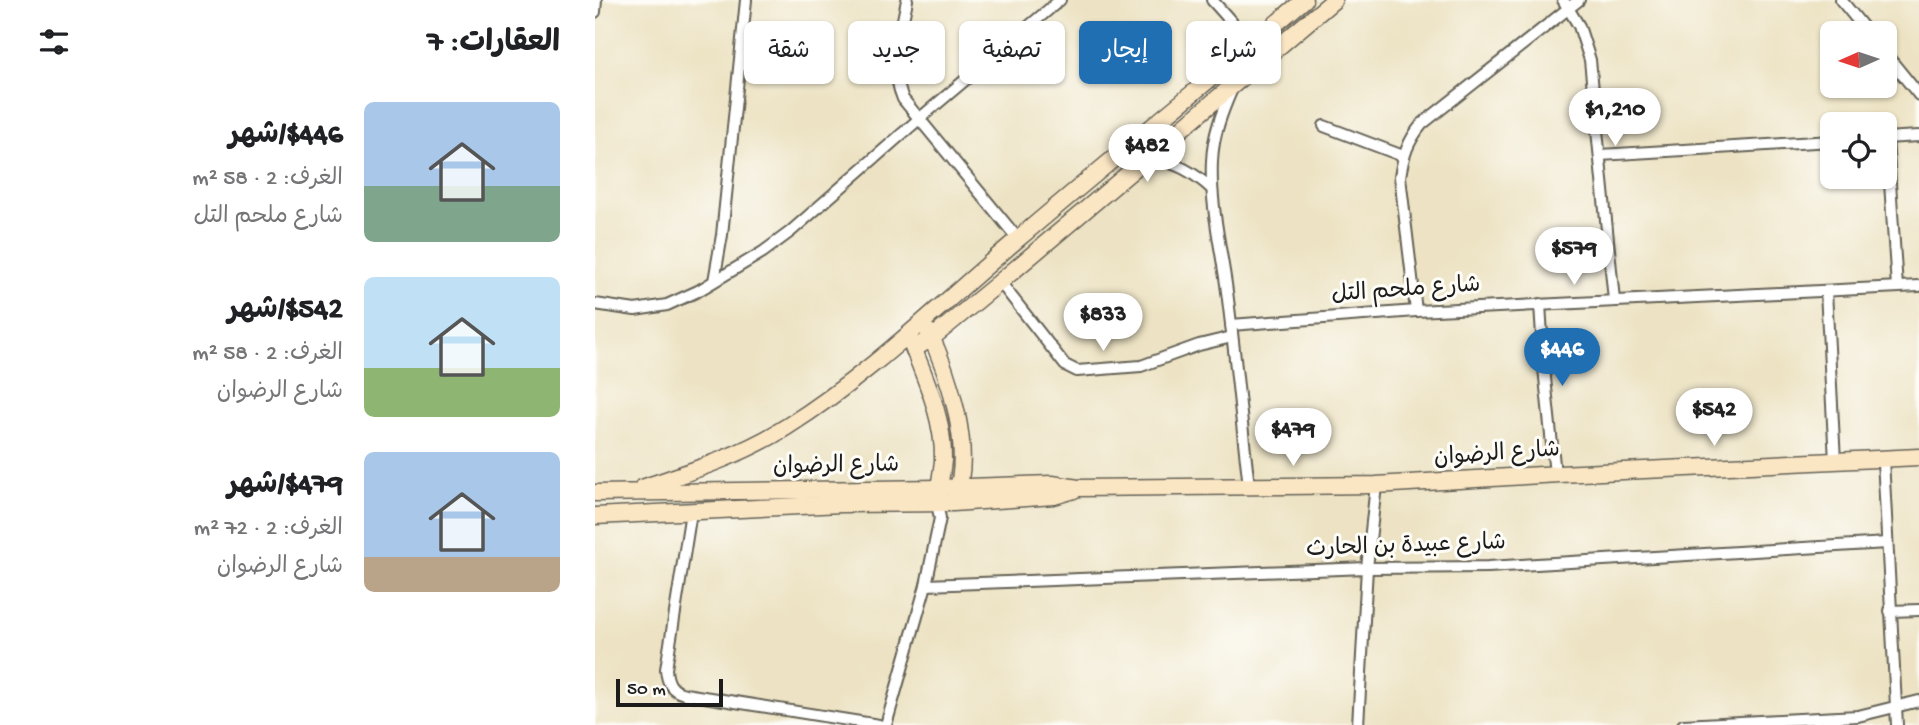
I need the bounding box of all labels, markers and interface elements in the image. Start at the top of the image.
chip: شقة [744,21,834,84]
chip: جديد [848,21,945,84]
chip: تصفية [959,21,1065,84]
chip: إيجار [1079,21,1172,84]
chip: شراء [1186,21,1281,84]
north arrow [1820,21,1897,98]
map controls [1820,21,1897,189]
icon: filters [35,23,73,61]
text: العقارات: 7 [427,27,560,62]
pin: $1,210 [1558,88,1672,148]
text: $1,210 [1585,97,1645,124]
button: locate [1820,112,1897,189]
text: $446/شهر [229,119,343,154]
pin: $482 [1106,124,1188,184]
icon: home [420,130,504,214]
text: $482 [1124,133,1170,160]
text: الغرف: 2 · 58 m² [192,166,343,193]
text: شارع ملحم التل [194,204,343,231]
pin: $579 [1533,228,1615,287]
text: $579 [1551,236,1597,263]
street label: شارع ملحم التل [1331,272,1482,311]
text: $542/شهر [228,294,343,329]
pin: $833 [1062,294,1144,353]
text: $833 [1080,302,1126,329]
icon: home [420,305,504,389]
pin: $446 [1521,328,1603,388]
text: $446 [1540,337,1584,364]
text: الغرف: 2 · 58 m² [192,341,343,368]
text: شارع الرضوان [217,379,343,406]
pin: $542 [1673,388,1755,448]
text: $542 [1692,397,1736,424]
pin: $479 [1252,408,1334,468]
text: $479 [1271,417,1315,444]
street label: شارع الرضوان [1433,437,1561,473]
street label: شارع الرضوان [773,452,899,482]
text: $479/شهر [228,469,343,504]
icon: home [420,480,504,564]
text: الغرف: 2 · 72 m² [194,516,343,543]
street label: شارع عبيدة بن الحارث [1306,530,1506,564]
text: شارع الرضوان [217,554,343,581]
scale bar [616,676,723,708]
text: 50 m [627,679,666,702]

